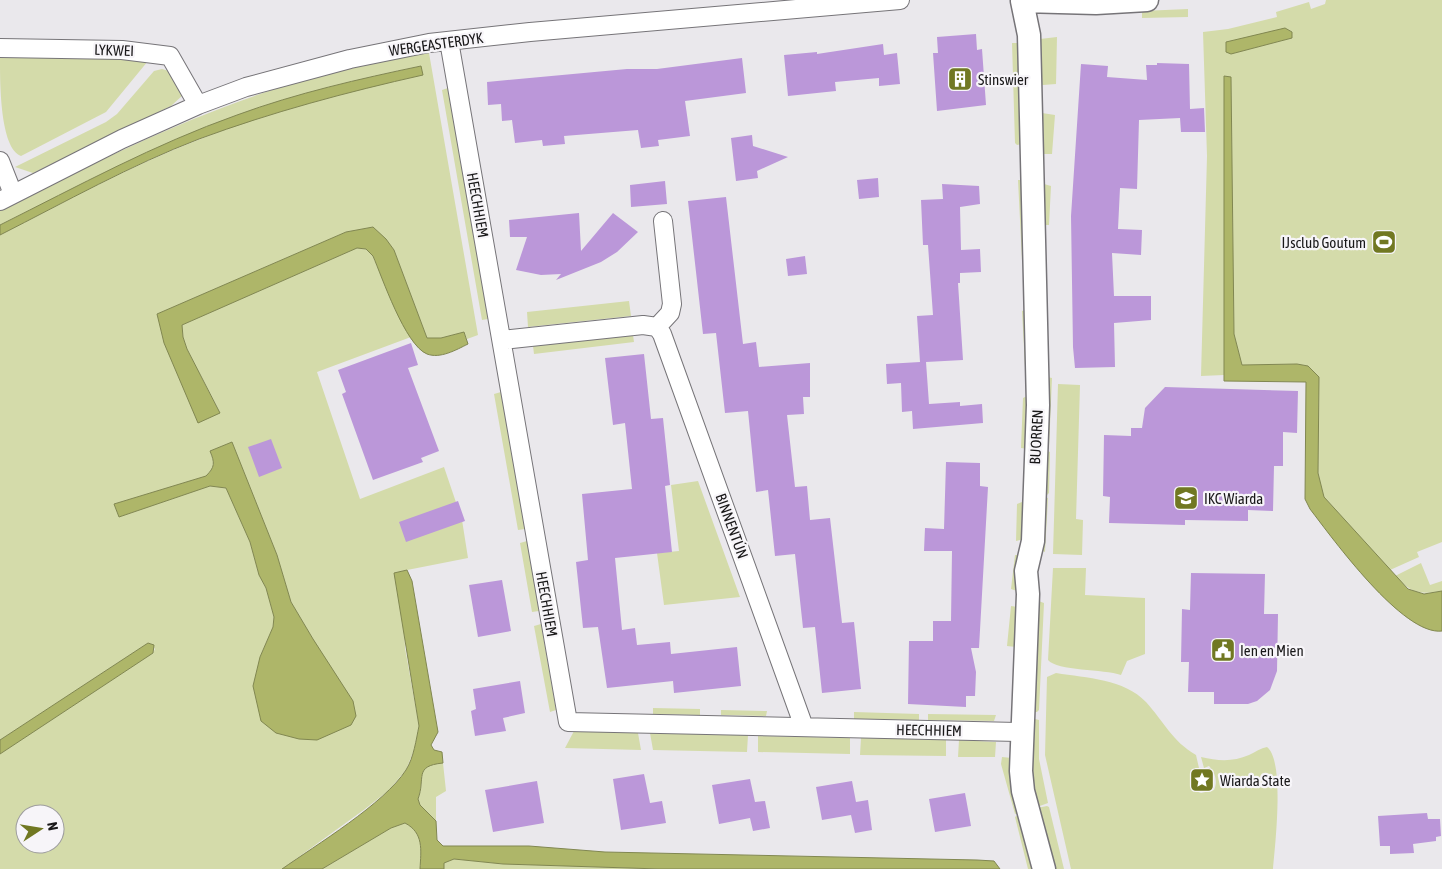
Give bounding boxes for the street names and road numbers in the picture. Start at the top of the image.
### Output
street label: WERGEASTERDYK [388,29,485,59]
street label: LYKWEI [94,41,134,59]
street label: HEECHHIEM [464,171,492,239]
street label: BUORREN [1026,409,1046,465]
street label: BINNENTÚN [712,491,752,561]
street label: HEECHHIEM [533,570,561,638]
street label: HEECHHIEM [896,721,962,739]

